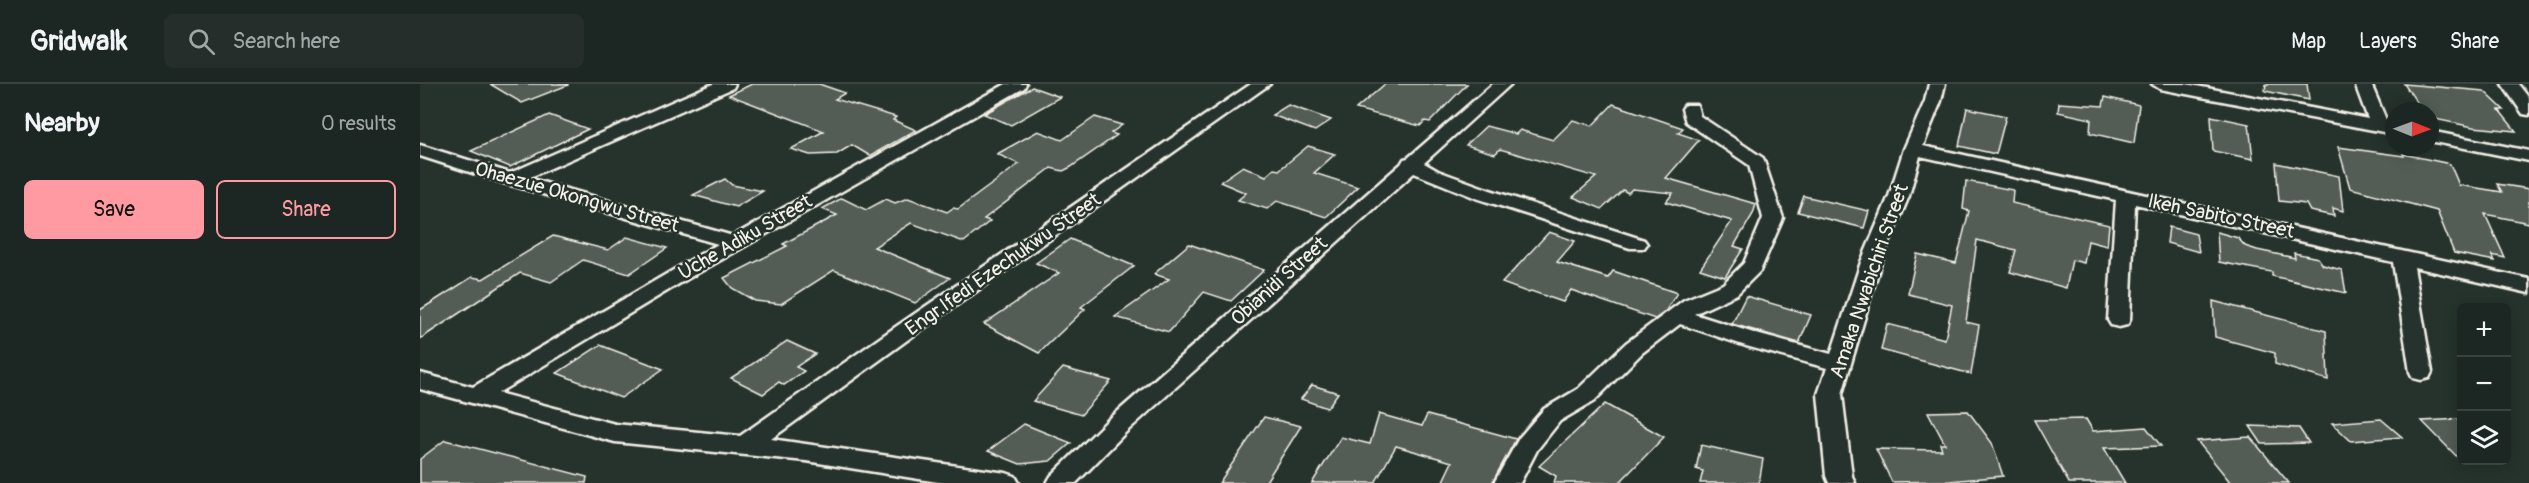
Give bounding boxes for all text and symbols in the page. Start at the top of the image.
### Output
search box [164,14,584,68]
text: Gridwalk [30,24,128,59]
icon: search [185,25,218,58]
text: Search here [233,27,340,55]
text: Map [2291,28,2326,55]
text: Layers [2359,28,2417,55]
text: Share [2450,28,2499,55]
north arrow [2385,102,2439,156]
text: Nearby [24,107,100,139]
text: 0 results [321,111,396,136]
street label: Ohaezue Okongwu Street [472,156,683,238]
button: Save [24,180,204,239]
button: Share [216,180,396,239]
street label: Amaka Nwabichiri Street [1824,180,1914,381]
street label: Engr.Ifedi Ezechukwu Street [900,186,1106,341]
street label: Uche Adiku Street [674,188,817,285]
street label: Ikeh Sabito Street [2145,188,2298,244]
street label: Obianidi Street [1225,230,1333,331]
map controls [2457,303,2511,465]
button: + [2457,303,2511,357]
button: − [2457,357,2511,411]
button: layers [2457,411,2511,465]

